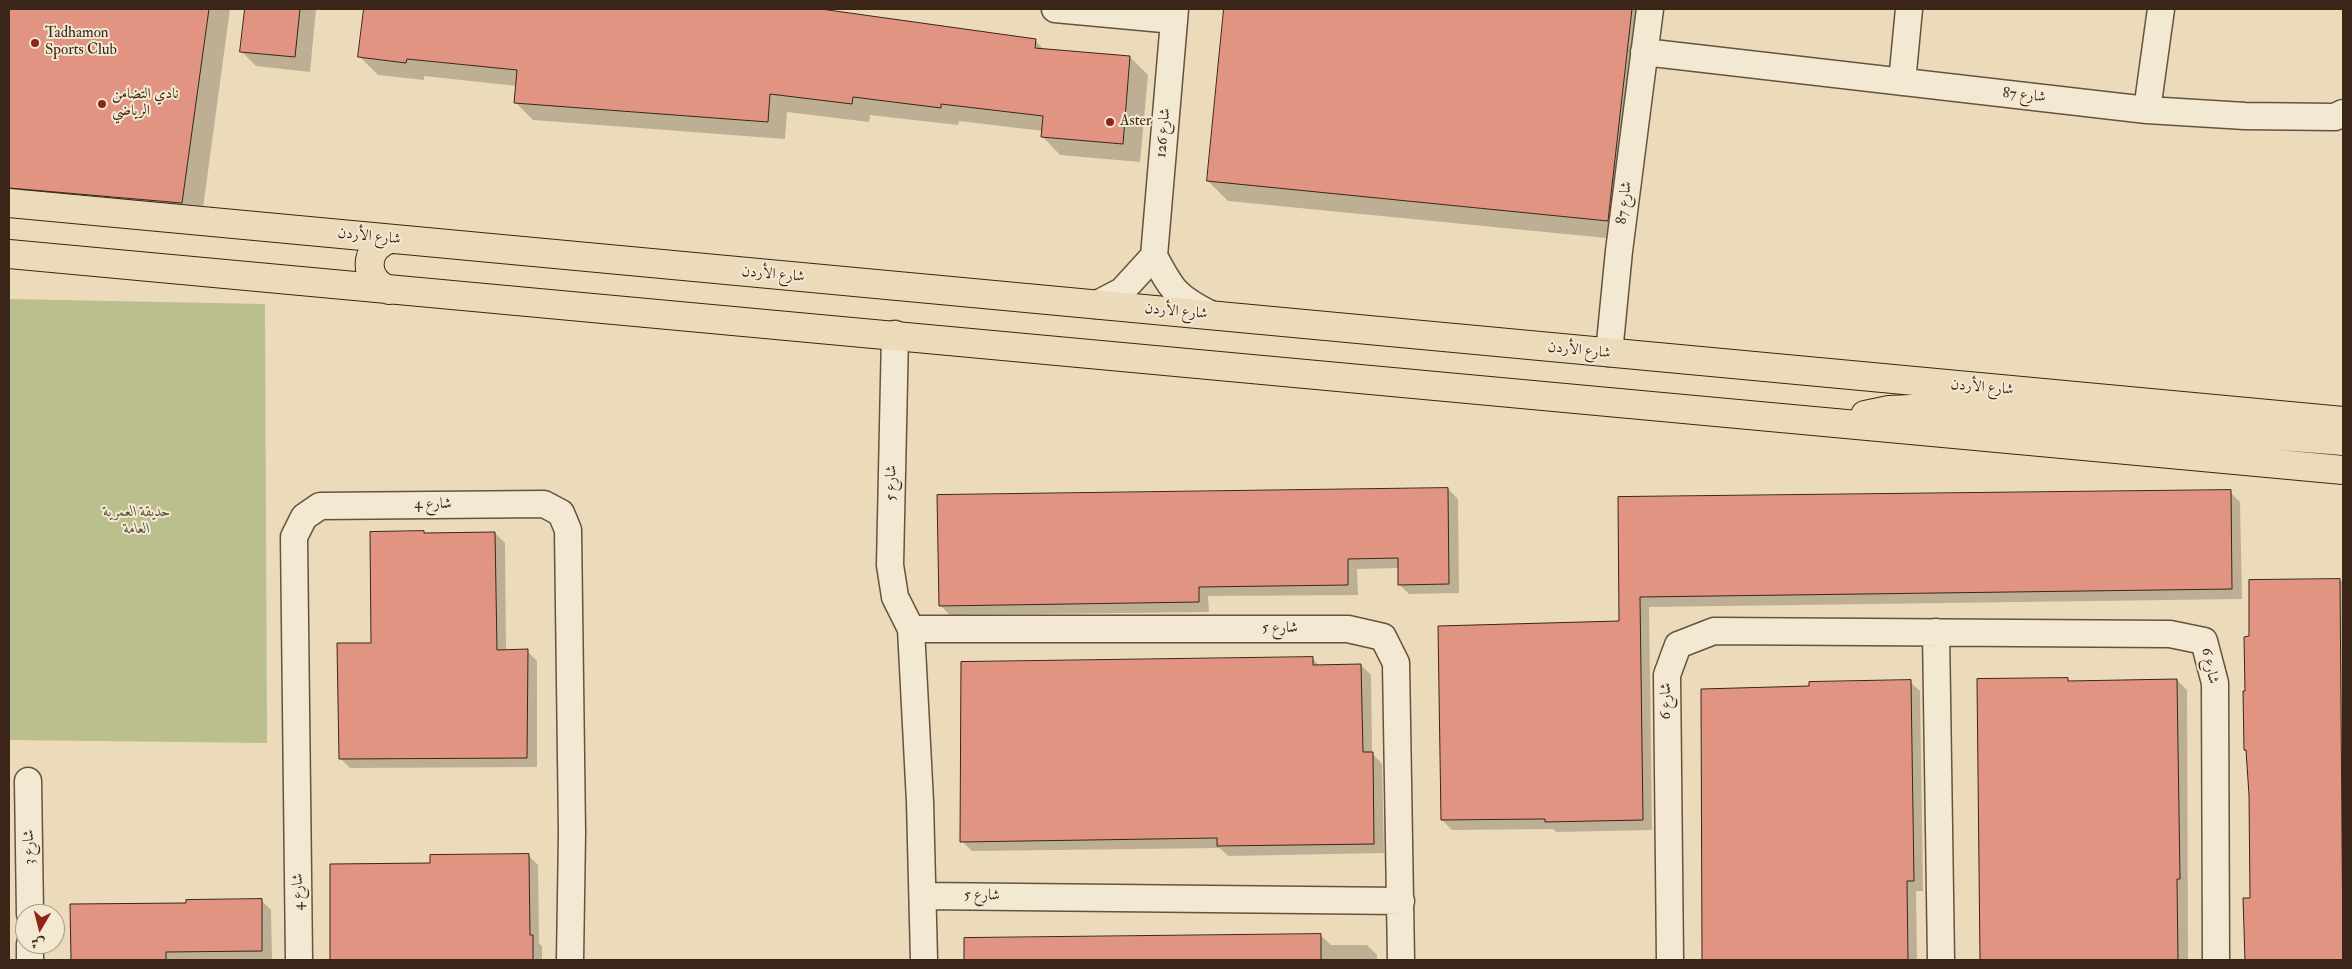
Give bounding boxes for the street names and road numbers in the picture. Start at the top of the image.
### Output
street label: شارع 87 [2002,85,2046,107]
street label: شارع 126 [1153,107,1175,159]
street label: شارع 87 [1613,181,1637,225]
street label: شارع الأردن [337,225,401,249]
street label: شارع الأردن [741,263,805,287]
street label: شارع الأردن [1144,300,1208,324]
street label: شارع الأردن [1547,339,1611,363]
street label: شارع الأردن [1950,376,2014,400]
street label: شارع 5 [883,465,901,501]
street label: شارع 4 [414,496,452,514]
street label: شارع 5 [1262,620,1298,638]
street label: شارع 6 [2196,646,2222,686]
street label: شارع 6 [1658,683,1676,719]
street label: شارع 3 [21,829,39,865]
street label: شارع 4 [290,873,308,911]
street label: شارع 5 [964,887,1000,905]

